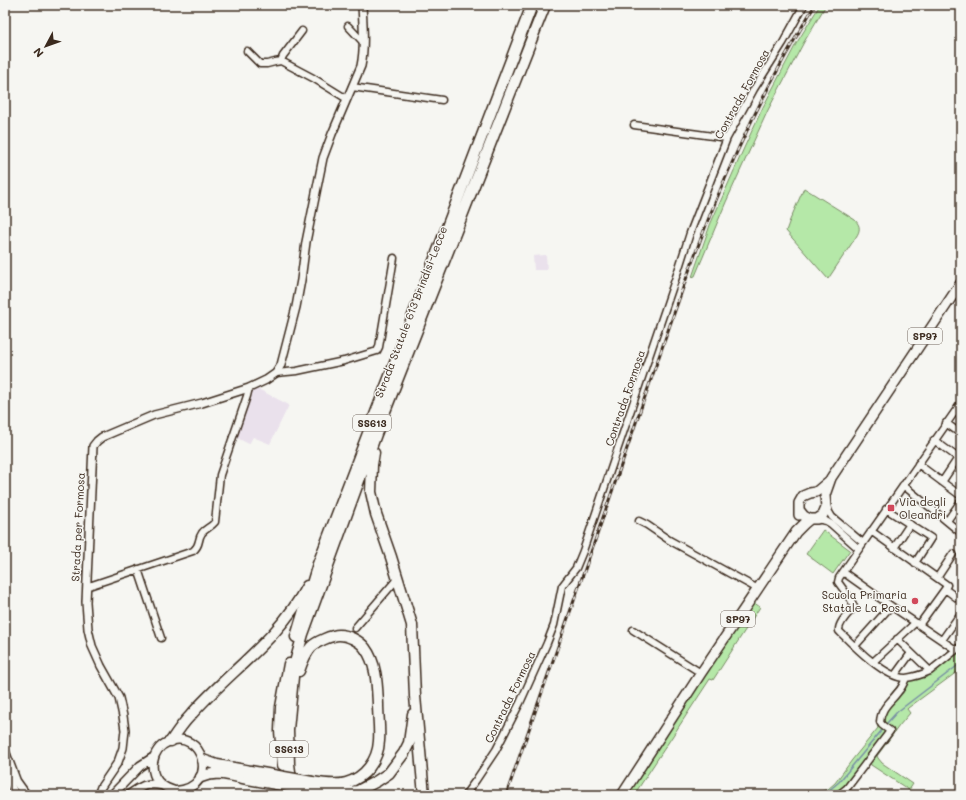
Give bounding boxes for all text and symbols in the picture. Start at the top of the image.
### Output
north arrow [26,26,66,66]
text: N [30,45,46,61]
street label: Contrada Formosa [711,46,773,141]
street label: Strada Statale 613 Brindisi-Lecce [371,224,450,400]
road number: SP97 [908,328,942,344]
street label: Contrada Formosa [601,348,648,448]
road number: SS613 [353,415,391,431]
street label: Strada per Formosa [67,472,88,582]
place label: Via degli Oleandri [899,494,946,522]
marker: Via degli Oleandri [886,503,896,513]
place label: Scuola Primaria Statale La Rosa [822,587,907,615]
marker: Scuola Primaria Statale La Rosa [910,596,920,606]
road number: SP97 [721,611,755,627]
street label: Contrada Formosa [481,648,538,745]
road number: SS613 [270,741,308,757]

